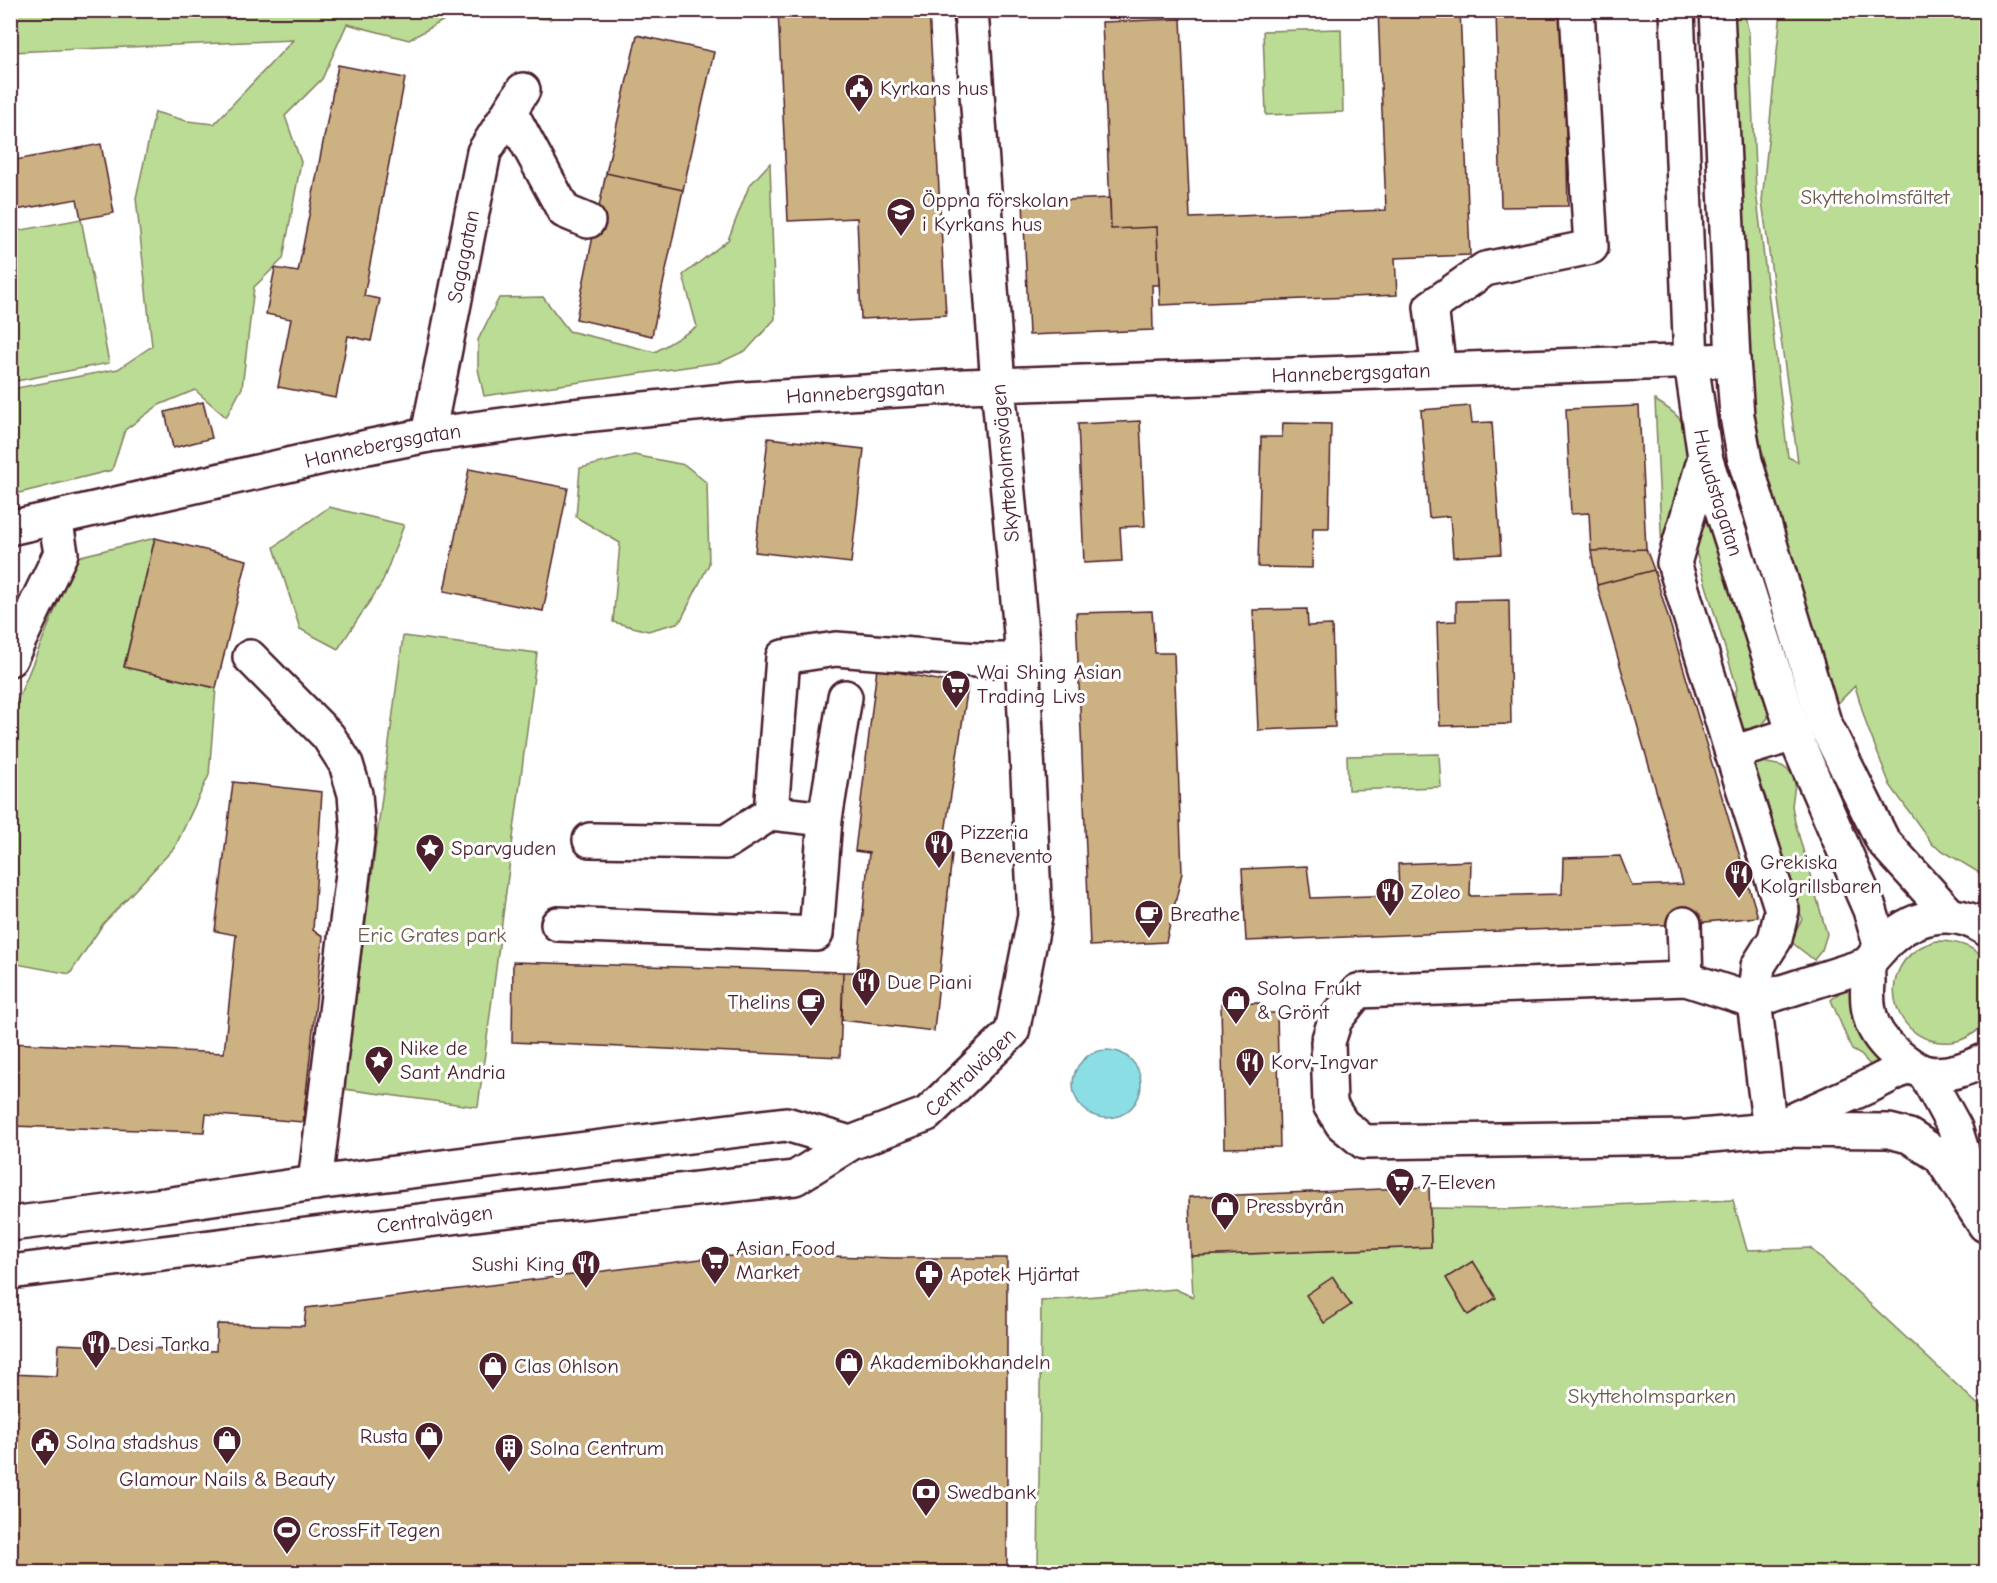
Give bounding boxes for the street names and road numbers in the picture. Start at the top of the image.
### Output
street label: Sagagatan [442,208,484,305]
street label: Hannebergsgatan [1271,358,1431,388]
street label: Hannebergsgatan [785,375,946,409]
street label: Skytteholmsvägen [986,383,1024,543]
street label: Hannebergsgatan [302,419,463,473]
street label: Huvudstagatan [1689,428,1748,559]
street label: Centralvägen [920,1023,1021,1122]
street label: Centralvägen [375,1200,494,1238]

